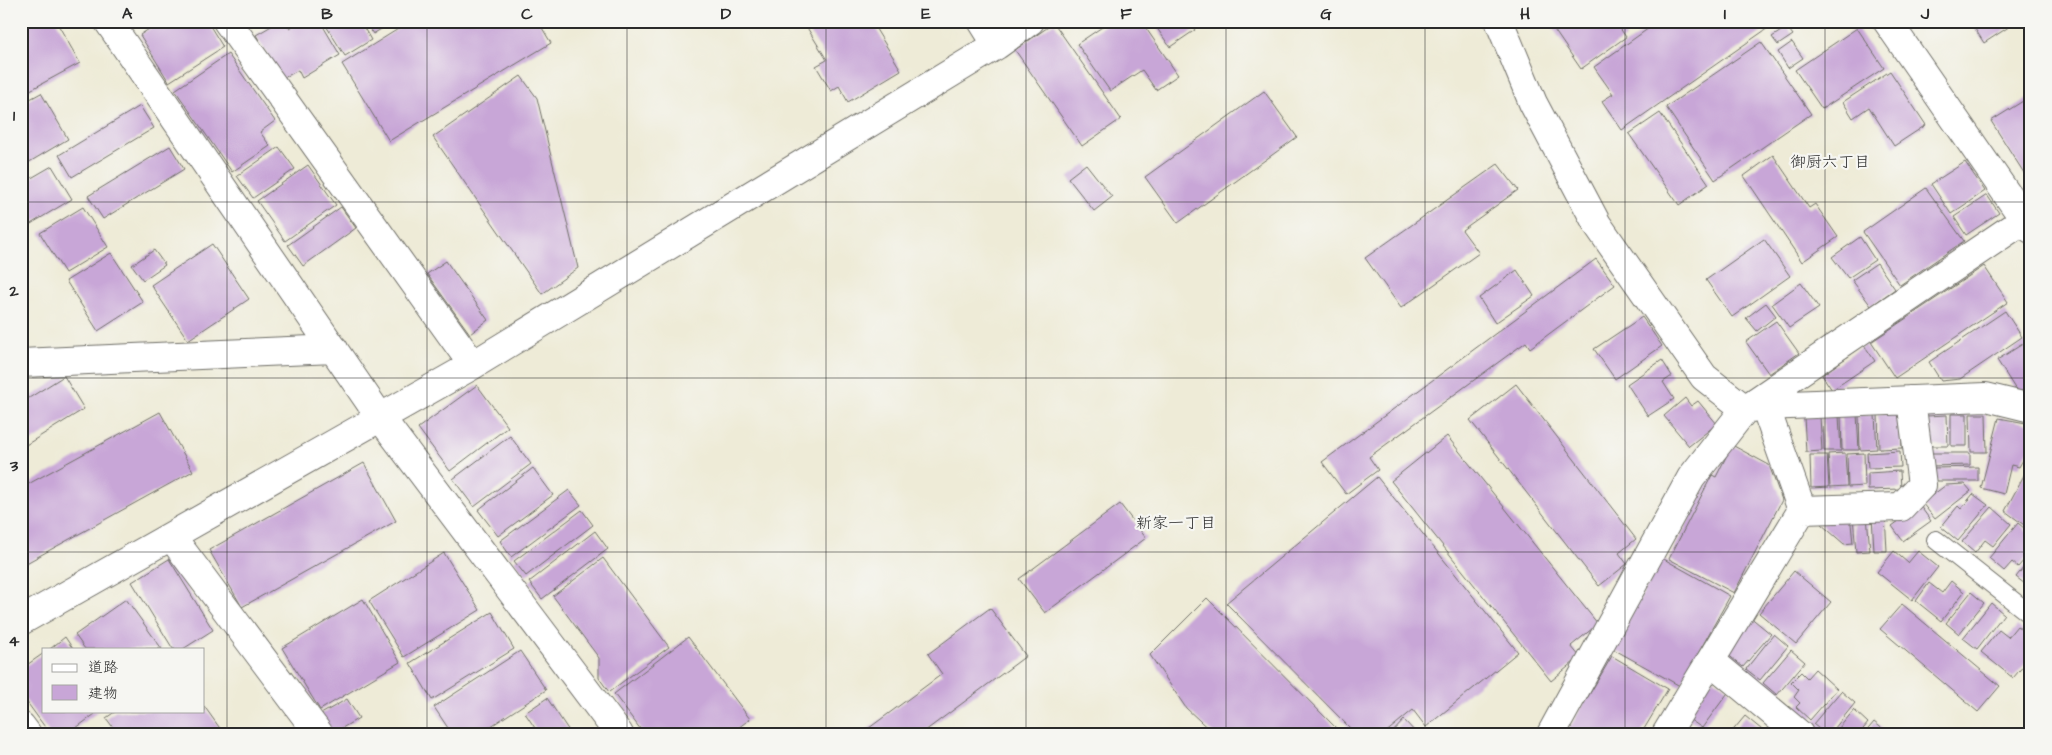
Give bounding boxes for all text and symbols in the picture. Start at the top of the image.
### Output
text: A [122,3,133,25]
text: B [321,3,333,25]
text: C [521,3,533,25]
text: D [721,3,732,25]
text: E [921,3,931,25]
text: F [1120,3,1132,25]
text: G [1320,3,1332,25]
text: H [1520,3,1530,25]
text: I [1724,3,1726,25]
text: J [1920,3,1930,25]
text: 1 [13,105,16,127]
district label: 御厨六丁目 [1790,151,1870,173]
text: 2 [8,280,19,302]
text: 3 [9,455,19,477]
district label: 新家一丁目 [1136,512,1216,534]
text: 4 [9,630,20,652]
legend [42,648,205,712]
text: 道路 [88,657,118,678]
text: 建物 [88,683,118,704]

